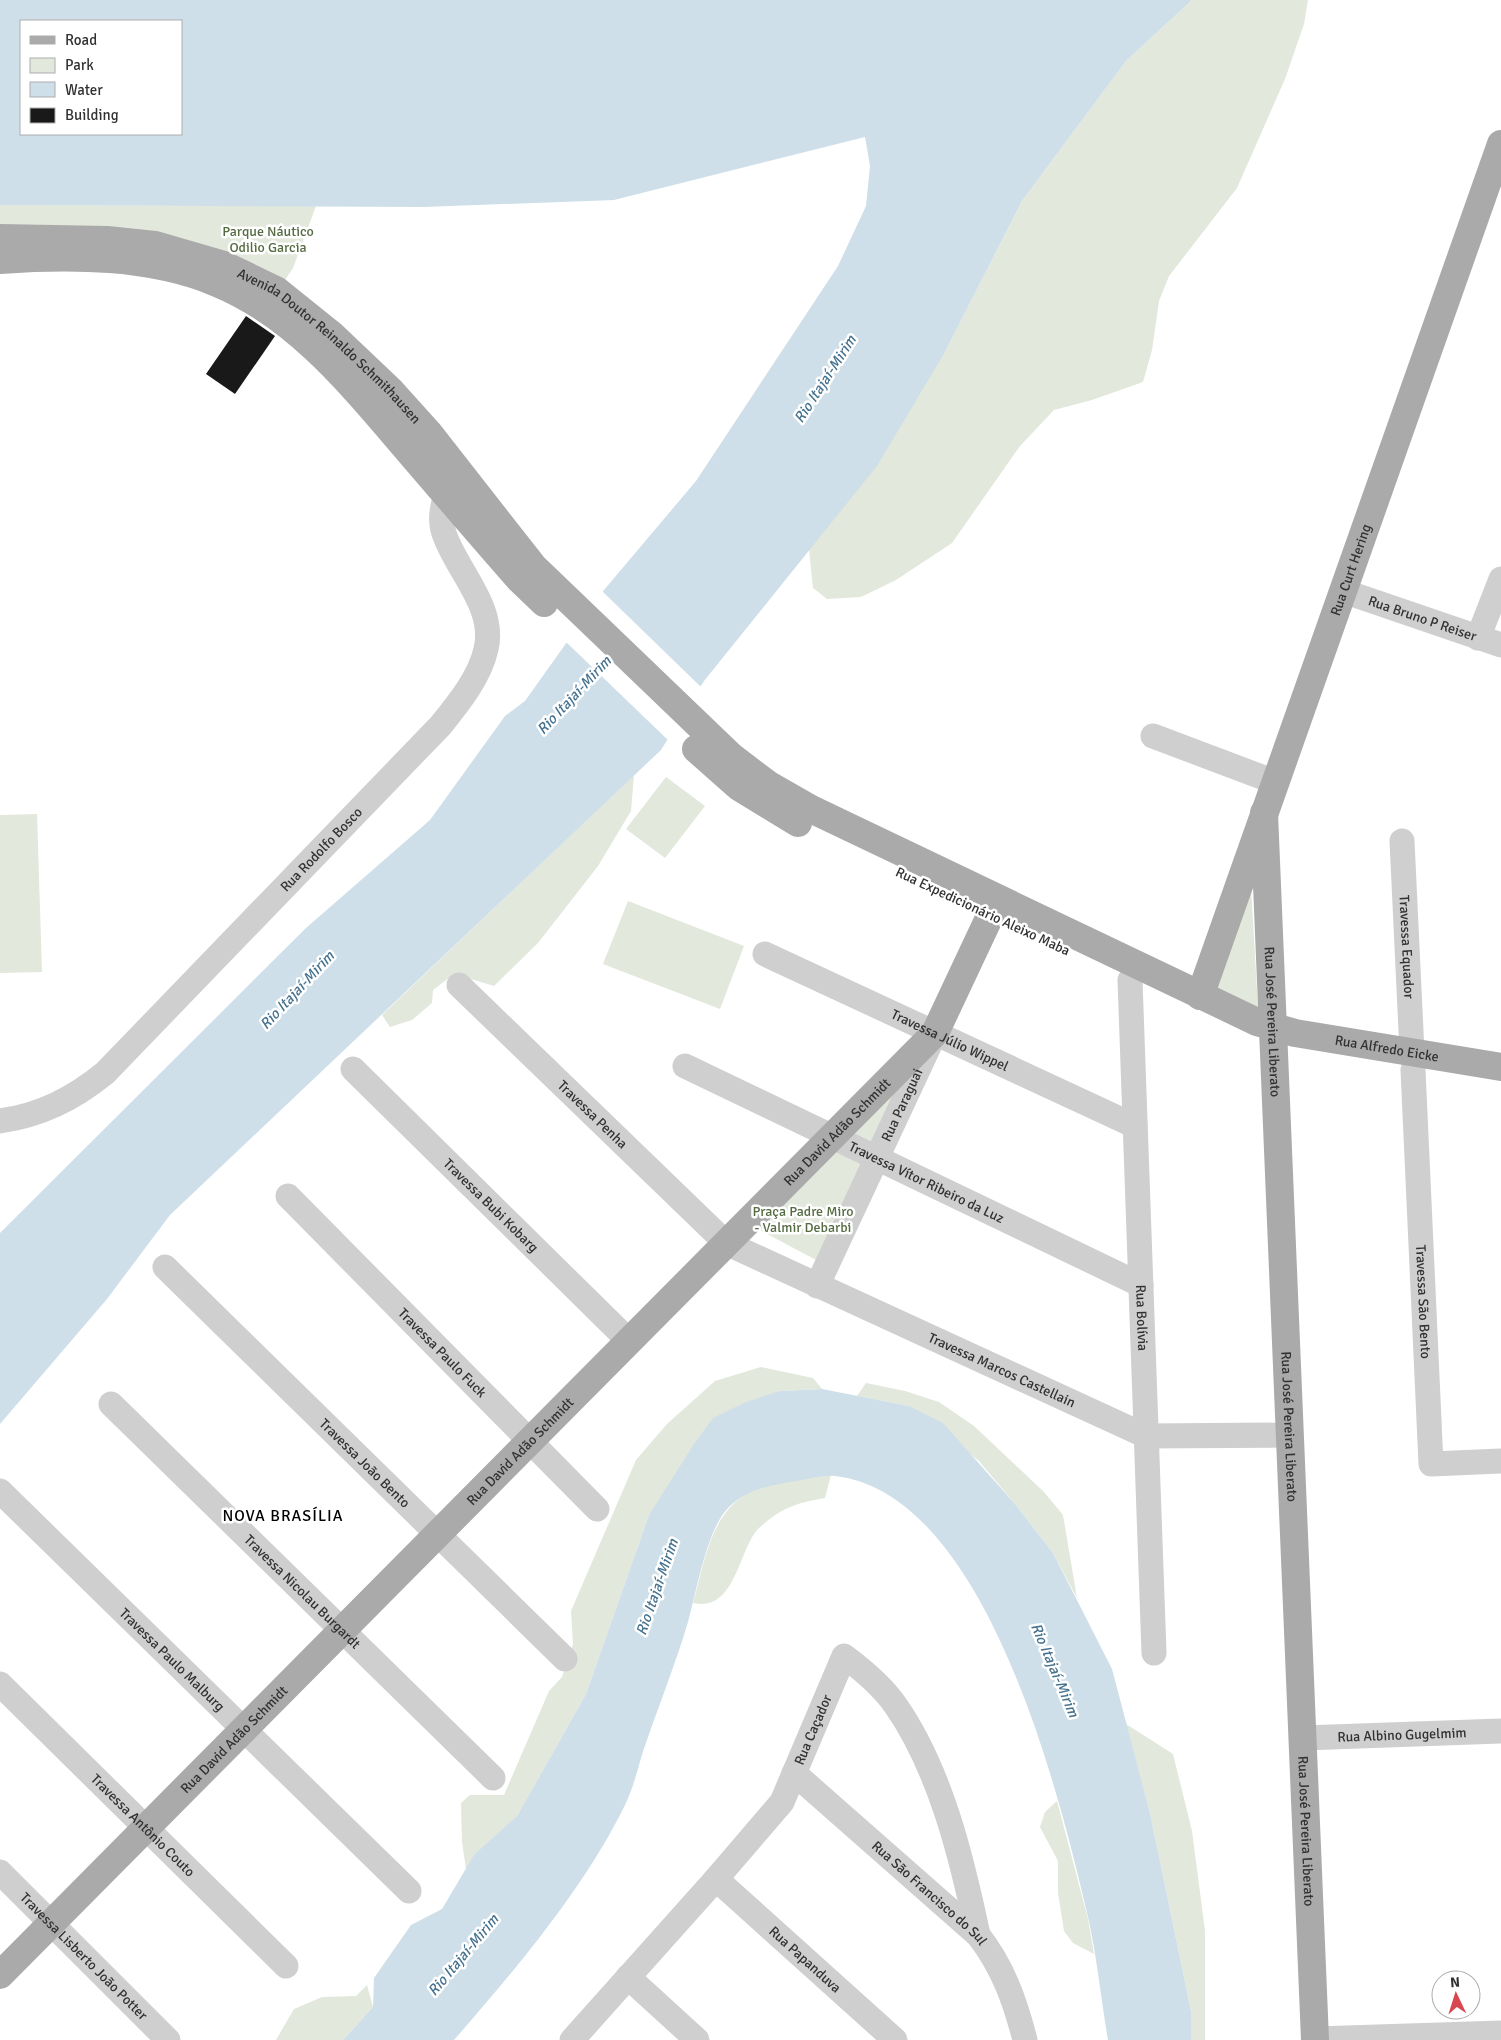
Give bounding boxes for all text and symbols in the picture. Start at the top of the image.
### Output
legend [20,20,182,135]
text: Road [65,31,97,49]
text: Park [65,56,94,74]
text: Water [65,81,103,99]
text: Building [65,106,119,124]
park label: Parque Náutico Odilio Garcia [222,223,314,256]
street label: Avenida Doutor Reinaldo Schmithausen [235,265,424,427]
water label: Rio Itajaí-Mirim [790,331,860,426]
street label: Rua Curt Hering [1327,522,1375,618]
street label: Rua Bruno P Reiser [1366,592,1480,645]
water label: Rio Itajaí-Mirim [533,651,616,738]
street label: Rua Rodolfo Bosco [277,804,366,895]
street label: Rua Expedicionário Aleixo Maba [893,863,1073,959]
street label: Travessa Equador [1396,895,1418,1000]
water label: Rio Itajaí-Mirim [256,946,339,1033]
street label: Rua José Pereira Liberato [1261,946,1284,1097]
street label: Travessa Júlio Wippel [888,1006,1011,1075]
street label: Rua Alfredo Eicke [1334,1032,1440,1066]
street label: Rua Paraguai [878,1066,927,1144]
street label: Rua David Adão Schmidt [780,1075,894,1190]
street label: Travessa Penha [554,1077,631,1152]
street label: Travessa Vítor Ribeiro da Luz [846,1138,1007,1227]
street label: Travessa Bubi Kobarg [440,1155,542,1256]
park label: Praça Padre Miro - Valmir Debarbi [753,1203,853,1236]
street label: Travessa São Bento [1412,1244,1434,1359]
street label: Rua Bolívia [1132,1284,1151,1351]
street label: Travessa Paulo Fuck [394,1305,490,1401]
street label: Travessa Marcos Castellain [925,1329,1078,1411]
street label: Rua José Pereira Liberato [1277,1351,1301,1502]
street label: Rua David Adão Schmidt [463,1394,577,1509]
street label: Travessa João Bento [316,1415,413,1511]
district label: NOVA BRASÍLIA [222,1506,344,1526]
street label: Travessa Nicolau Burgardt [240,1531,364,1653]
water label: Rio Itajaí-Mirim [632,1536,682,1637]
street label: Travessa Paulo Malburg [116,1605,228,1715]
water label: Rio Itajaí-Mirim [1027,1620,1083,1721]
street label: Rua David Adão Schmidt [177,1682,291,1797]
street label: Rua Caçador [791,1691,836,1768]
street label: Rua Albino Gugelmim [1337,1724,1467,1746]
street label: Rua José Pereira Liberato [1294,1756,1317,1907]
street label: Travessa Antônio Couto [87,1771,198,1880]
street label: Rua São Francisco do Sul [868,1837,991,1949]
street label: Travessa Lisberto João Potter [16,1889,152,2024]
water label: Rio Itajaí-Mirim [424,1910,503,1999]
street label: Rua Papanduva [765,1923,845,1997]
north arrow [1431,1970,1481,2020]
text: N [1450,1974,1461,1991]

